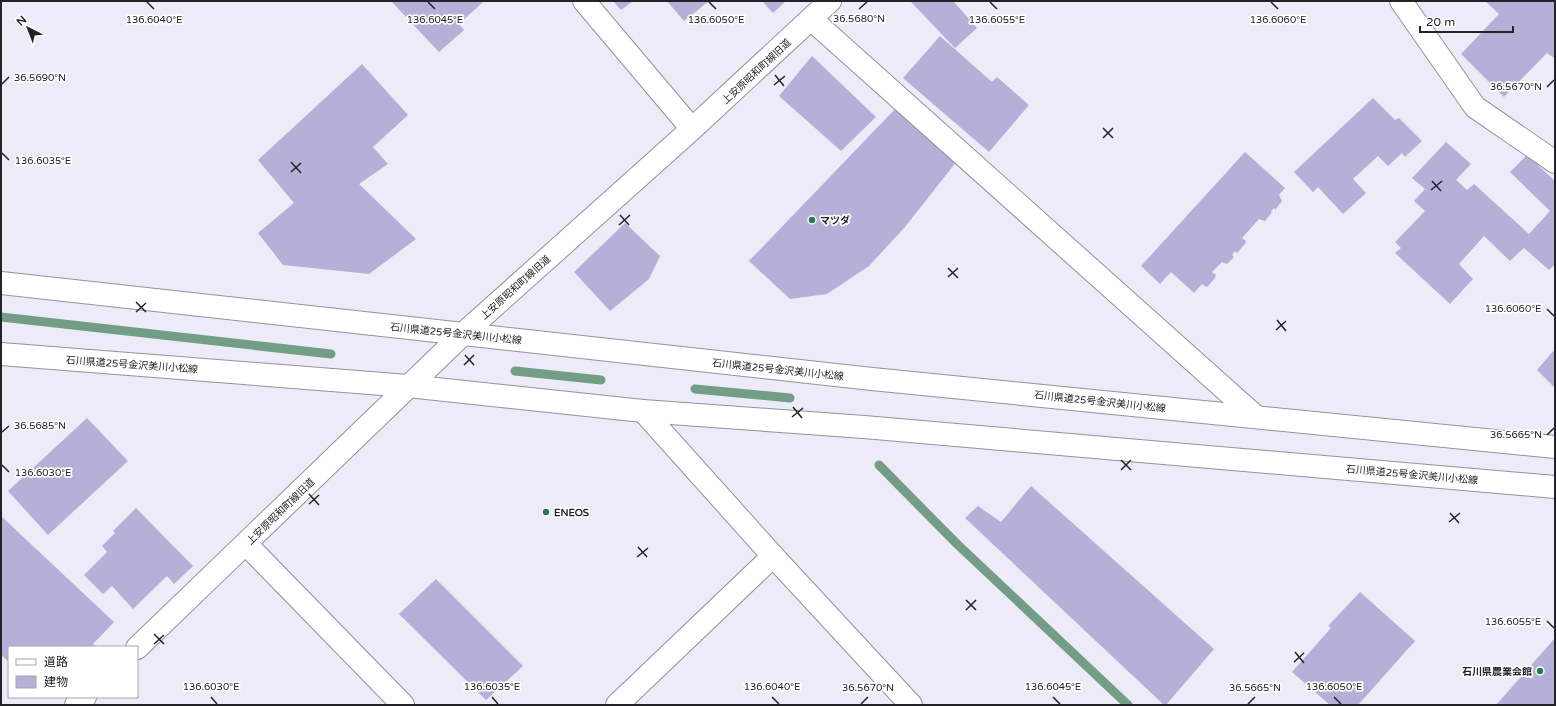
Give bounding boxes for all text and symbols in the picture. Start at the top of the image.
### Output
north arrow [8,8,48,48]
scale bar [1420,8,1513,34]
text: N [14,13,29,29]
text: 36.5680°N [833,13,885,25]
text: 136.6040°E [126,14,182,26]
text: 136.6045°E [407,14,463,26]
text: 136.6050°E [688,14,744,26]
text: 136.6055°E [969,14,1025,26]
text: 136.6060°E [1250,14,1306,26]
text: 20 m [1426,15,1455,29]
street label: 上安原昭和町線旧道 [720,37,794,107]
text: 36.5690°N [14,72,66,84]
text: 36.5670°N [1490,81,1542,93]
text: 136.6035°E [15,155,71,167]
marker: マツダ [807,215,817,225]
place label: マツダ [820,215,850,227]
street label: 上安原昭和町線旧道 [478,253,553,322]
text: 136.6060°E [1485,303,1541,315]
street label: 石川県道25号金沢美川小松線 [389,321,522,347]
street label: 石川県道25号金沢美川小松線 [65,354,198,376]
street label: 石川県道25号金沢美川小松線 [711,357,844,383]
street label: 石川県道25号金沢美川小松線 [1033,389,1166,415]
text: 36.5685°N [14,420,66,432]
text: 36.5665°N [1490,429,1542,441]
street label: 石川県道25号金沢美川小松線 [1345,463,1478,487]
text: 136.6030°E [15,467,71,479]
street label: 上安原昭和町線旧道 [244,476,317,547]
marker: ENEOS [541,507,551,517]
place label: ENEOS [554,507,589,519]
text: 136.6055°E [1485,616,1541,628]
legend [8,646,138,698]
text: 道路 [44,655,68,669]
place label: 石川県農業会館 [1462,666,1532,678]
marker: 石川県農業会館 [1535,666,1545,676]
text: 建物 [44,675,68,689]
text: 136.6030°E [183,681,239,693]
text: 136.6035°E [464,681,520,693]
text: 136.6040°E [744,681,800,693]
text: 136.6045°E [1025,681,1081,693]
text: 136.6050°E [1306,681,1362,693]
text: 36.5670°N [842,682,894,694]
text: 36.5665°N [1229,682,1281,694]

